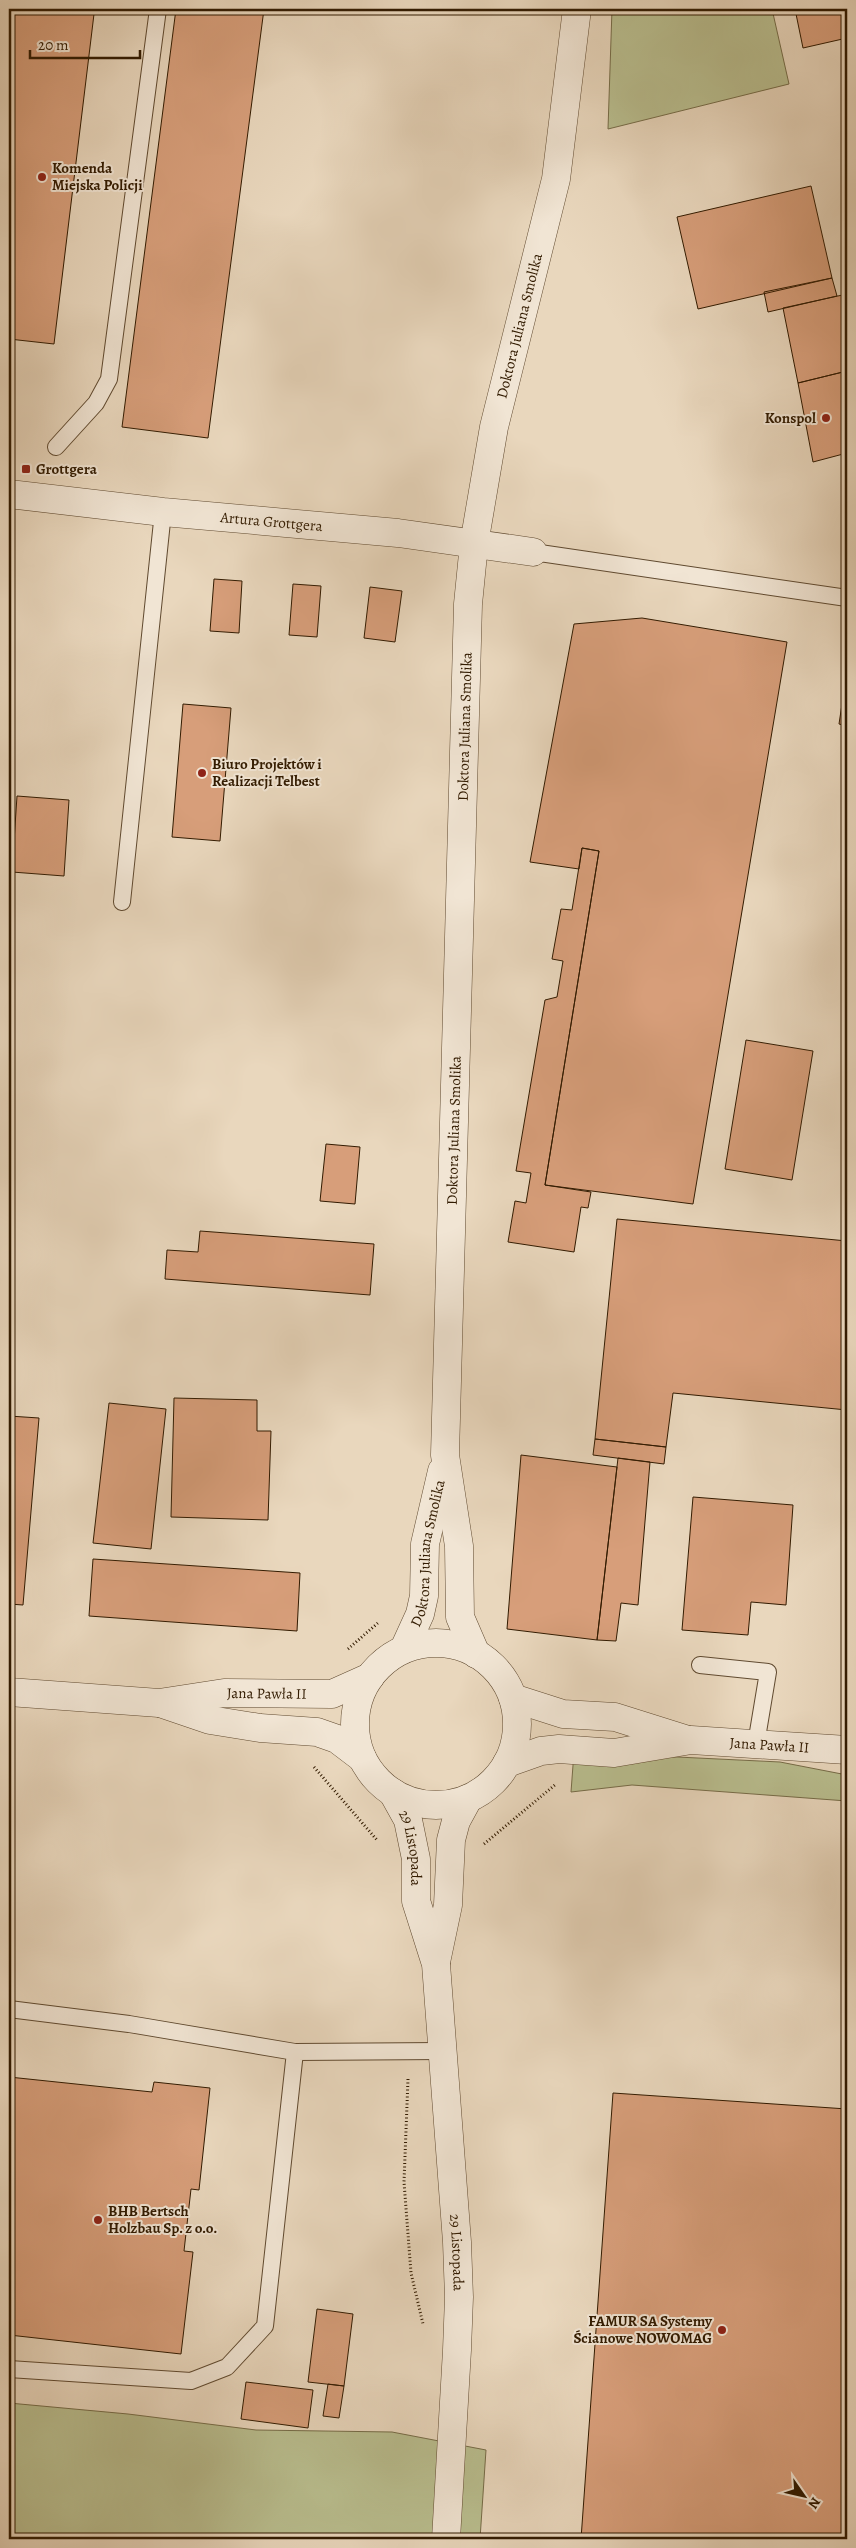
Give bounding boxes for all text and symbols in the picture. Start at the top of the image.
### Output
scale bar [30,28,140,60]
text: 20 m [38,35,69,55]
place label: Komenda Miejska Policji [52,158,143,195]
marker: Komenda Miejska Policji [36,171,48,183]
street label: Doktora Juliana Smolika [492,251,547,401]
place label: Konspol [765,408,816,428]
marker: Konspol [820,412,832,424]
place label: Grottgera [36,459,98,479]
marker: Grottgera [20,463,32,475]
street label: Artura Grottgera [219,507,323,536]
street label: Doktora Juliana Smolika [453,652,477,801]
place label: Biuro Projektów i Realizacji Telbest [212,754,322,791]
marker: Biuro Projektów i Realizacji Telbest [196,767,208,779]
street label: Doktora Juliana Smolika [442,1056,466,1205]
street label: Doktora Juliana Smolika [405,1478,450,1630]
street label: Jana Pawła II [227,1683,307,1704]
street label: Jana Pawła II [729,1732,810,1758]
street label: 29 Listopada [394,1806,426,1886]
place label: BHB Bertsch Holzbau Sp. z o.o. [108,2201,217,2238]
street label: 29 Listopada [445,2213,469,2291]
marker: BHB Bertsch Holzbau Sp. z o.o. [92,2214,104,2226]
place label: FAMUR SA Systemy Ścianowe NOWOMAG [573,2311,713,2348]
marker: FAMUR SA Systemy Ścianowe NOWOMAG [716,2324,728,2336]
north arrow [778,2470,828,2520]
text: N [804,2493,825,2513]

